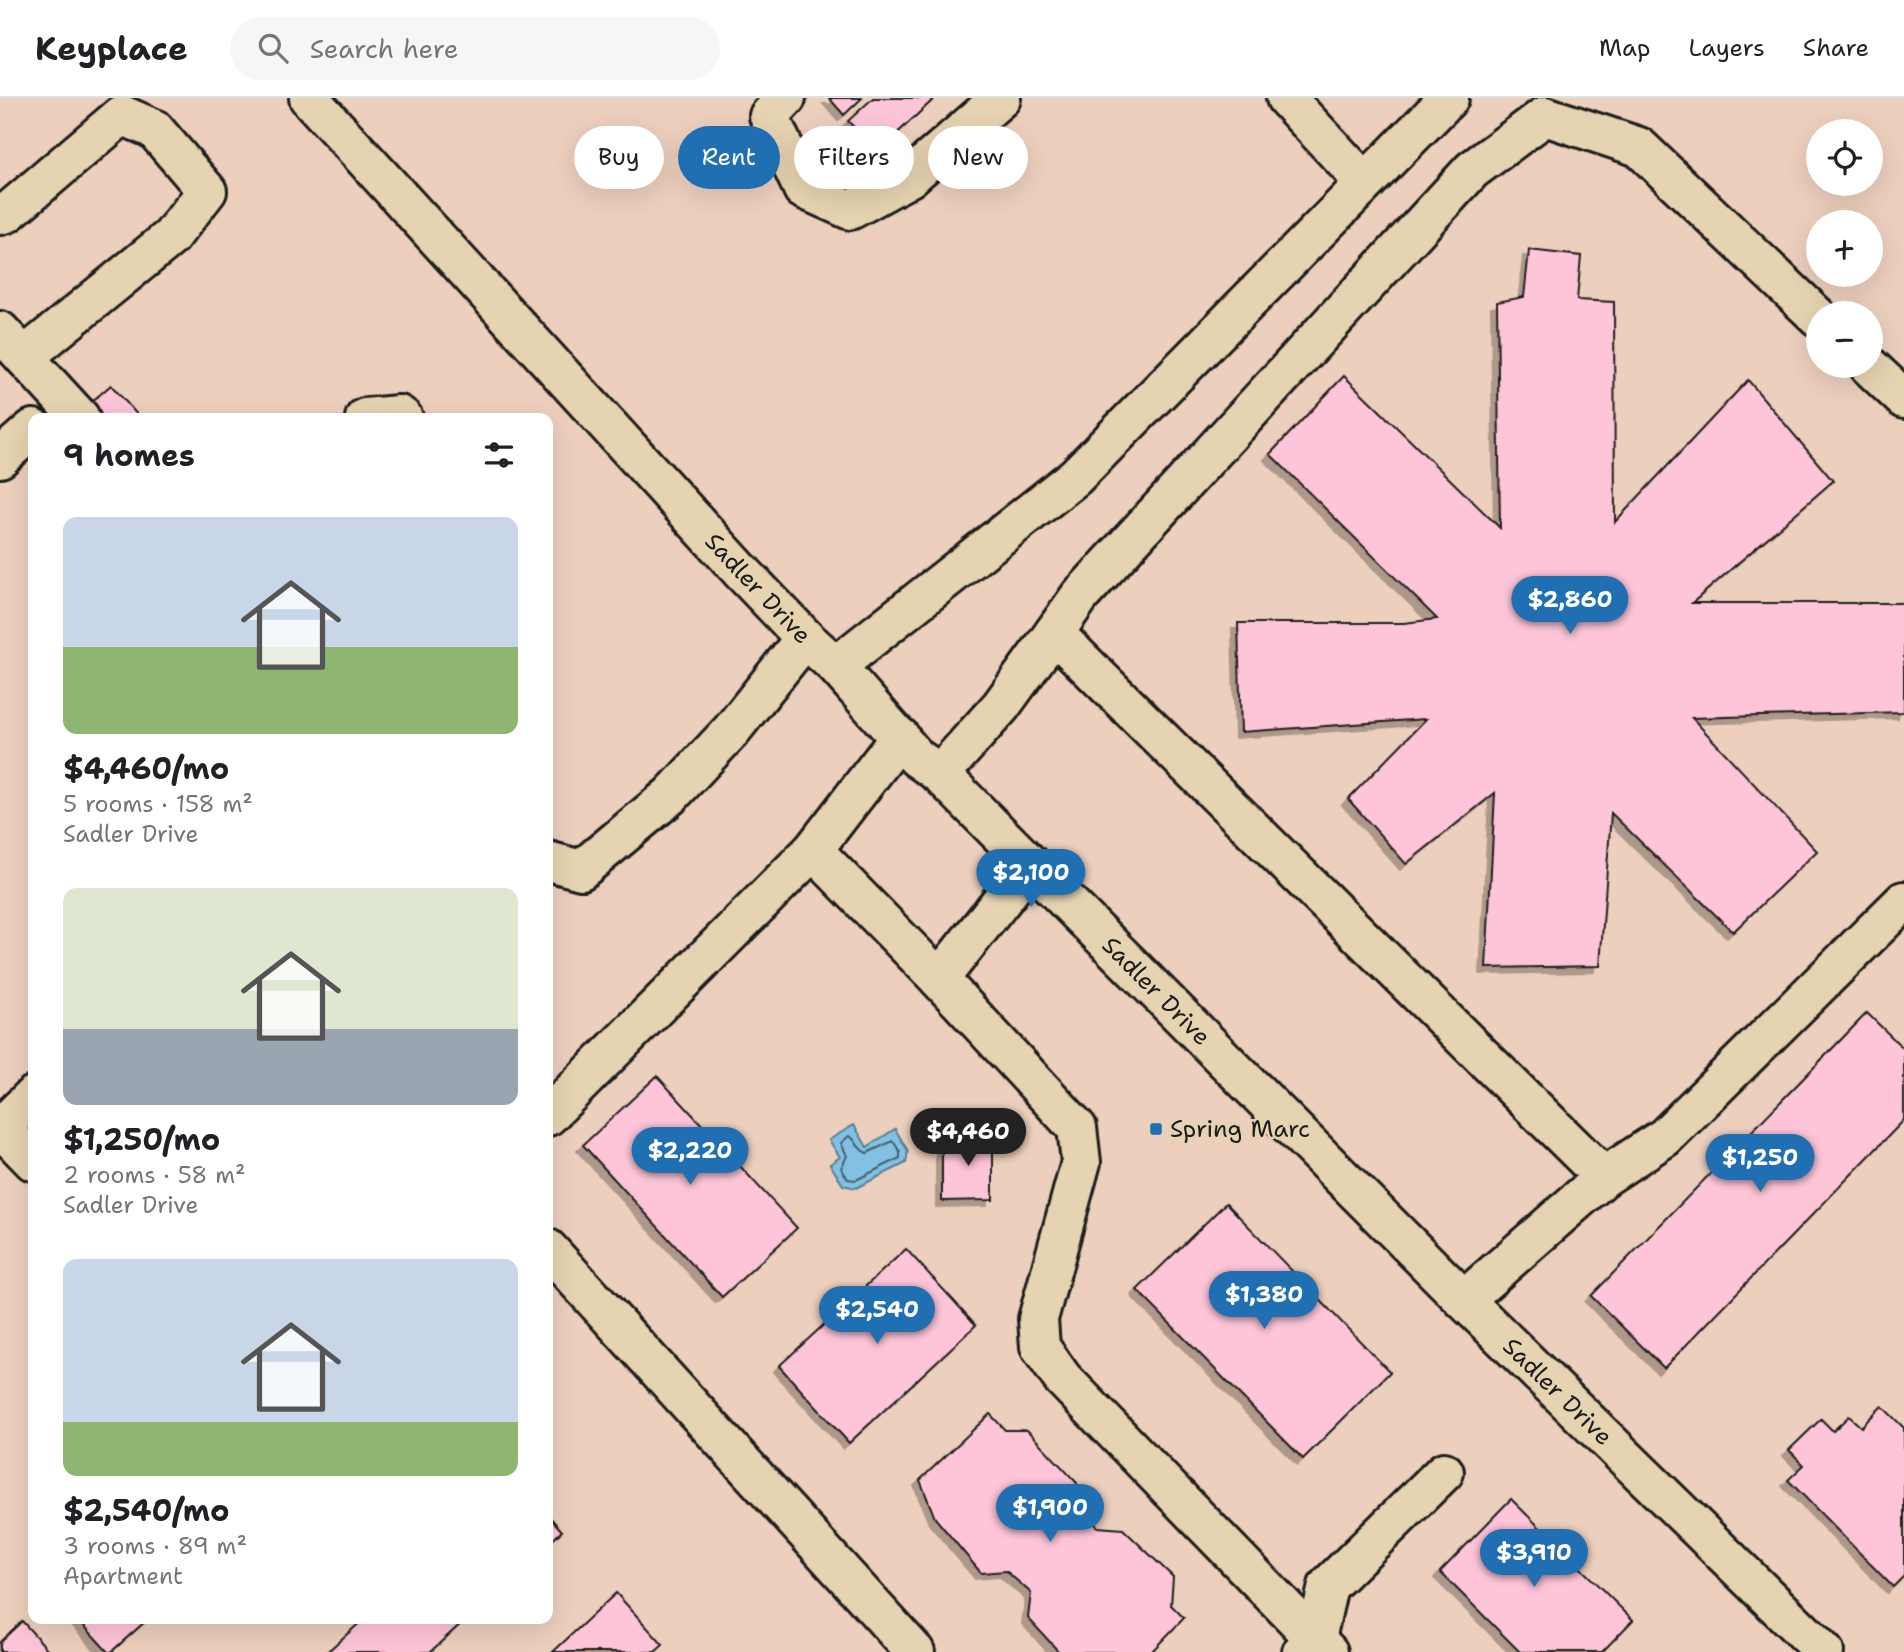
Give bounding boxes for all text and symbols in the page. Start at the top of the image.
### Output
search box [230,17,720,80]
text: Keyplace [35,26,188,71]
icon: search [254,29,292,67]
text: Search here [310,31,458,66]
text: Map [1599,32,1650,64]
text: Layers [1688,32,1765,64]
text: Share [1803,32,1869,64]
map controls [1806,119,1883,378]
button: locate [1806,119,1883,196]
chip: Buy [574,126,664,189]
chip: Rent [678,126,780,189]
chip: Filters [794,126,914,189]
chip: New [928,126,1028,189]
button: + [1806,210,1883,287]
button: − [1806,301,1883,378]
text: 9 homes [63,435,195,476]
icon: filters [480,436,518,474]
street label: Sadler Drive [698,526,818,651]
icon: home [228,562,354,688]
pin: $2,860 [1513,576,1627,636]
text: $2,860 [1527,584,1613,614]
text: $4,460/mo [63,748,229,789]
text: 5 rooms · 158 m² [63,789,253,819]
text: Sadler Drive [63,819,199,849]
pin: $2,100 [974,850,1088,909]
text: $2,100 [992,857,1070,887]
street label: Sadler Drive [1095,930,1218,1052]
icon: home [228,933,354,1059]
pin: $4,460 [911,1108,1025,1168]
place label: Spring Marc [1170,1113,1310,1145]
text: $4,460 [926,1116,1010,1146]
text: $1,250/mo [63,1119,220,1160]
marker: Spring Marc [1148,1121,1164,1137]
pin: $2,220 [633,1128,747,1187]
pin: $1,250 [1703,1134,1817,1194]
text: $2,220 [648,1135,732,1165]
text: $1,250 [1722,1142,1798,1172]
text: 2 rooms · 58 m² [63,1160,246,1190]
text: Sadler Drive [63,1190,199,1220]
pin: $1,380 [1207,1272,1321,1331]
text: $1,380 [1225,1279,1303,1309]
pin: $2,540 [820,1286,934,1346]
text: $2,540 [835,1294,919,1324]
icon: home [228,1304,354,1430]
street label: Sadler Drive [1496,1331,1619,1452]
pin: $1,900 [993,1484,1107,1544]
text: $2,540/mo [63,1490,230,1531]
text: $1,900 [1012,1492,1088,1522]
pin: $3,910 [1477,1530,1591,1589]
text: 3 rooms · 89 m² [63,1531,247,1561]
text: $3,910 [1496,1537,1572,1567]
text: Apartment [63,1561,183,1591]

